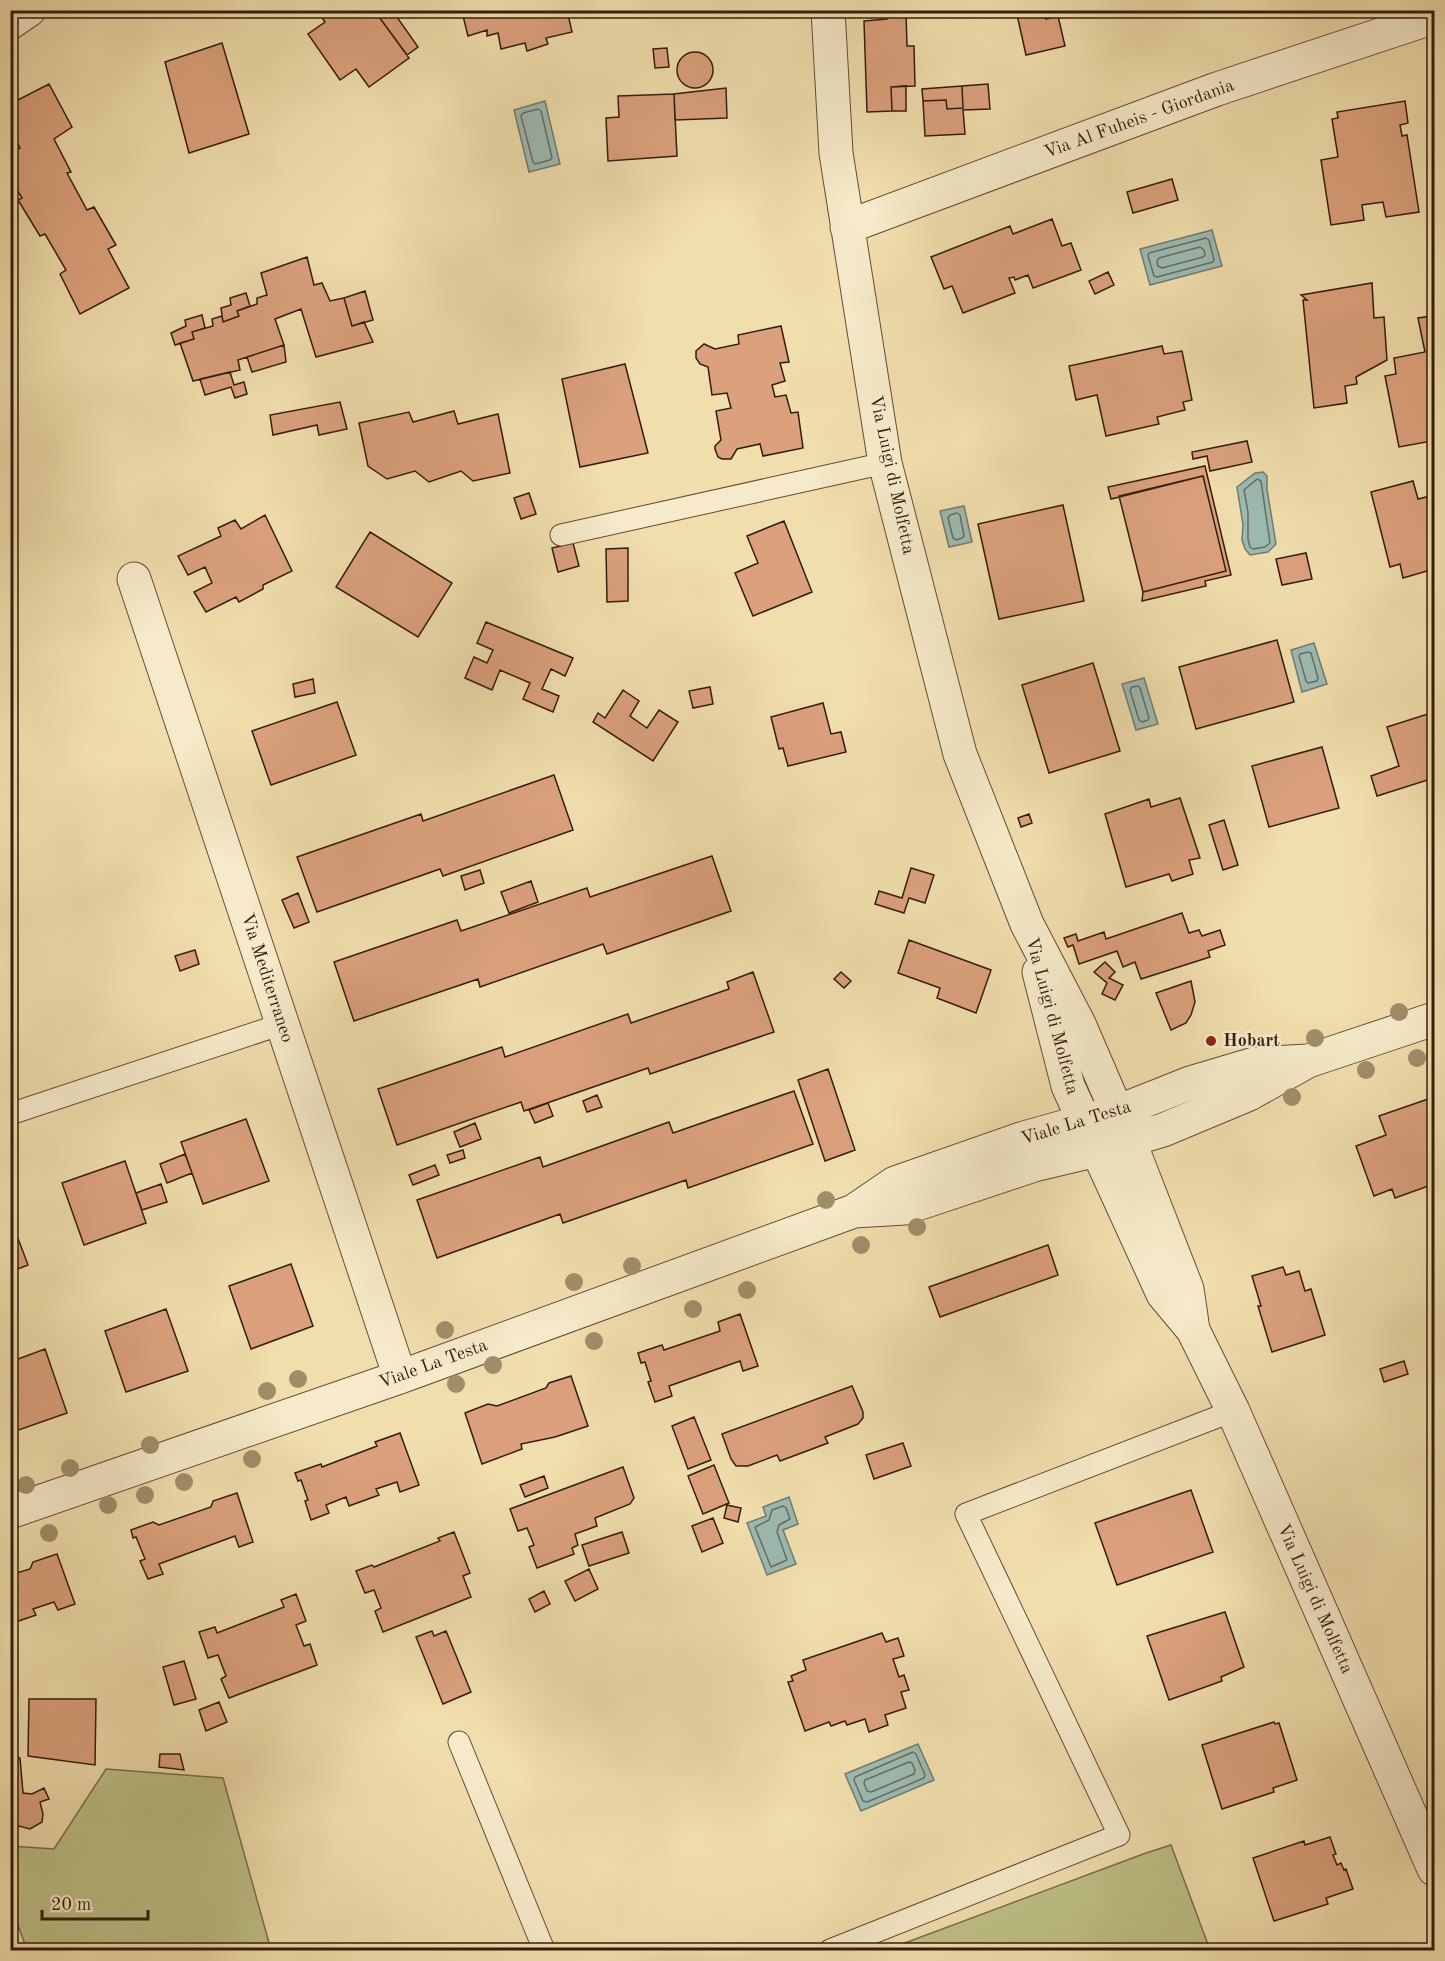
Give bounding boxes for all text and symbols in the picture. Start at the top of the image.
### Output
street label: Via Al Fuheis - Giordania [1042,76,1236,162]
street label: Via Luigi di Molfetta [866,394,918,556]
street label: Via Mediterraneo [238,911,296,1045]
street label: Via Luigi di Molfetta [1022,935,1082,1097]
place label: Hobart [1223,1032,1280,1050]
marker: Hobart [1204,1034,1218,1048]
street label: Viale La Testa [1019,1098,1133,1148]
street label: Viale La Testa [376,1336,490,1392]
street label: Via Luigi di Molfetta [1274,1521,1356,1677]
scale bar [42,1883,148,1921]
text: 20 m [51,1896,91,1914]

